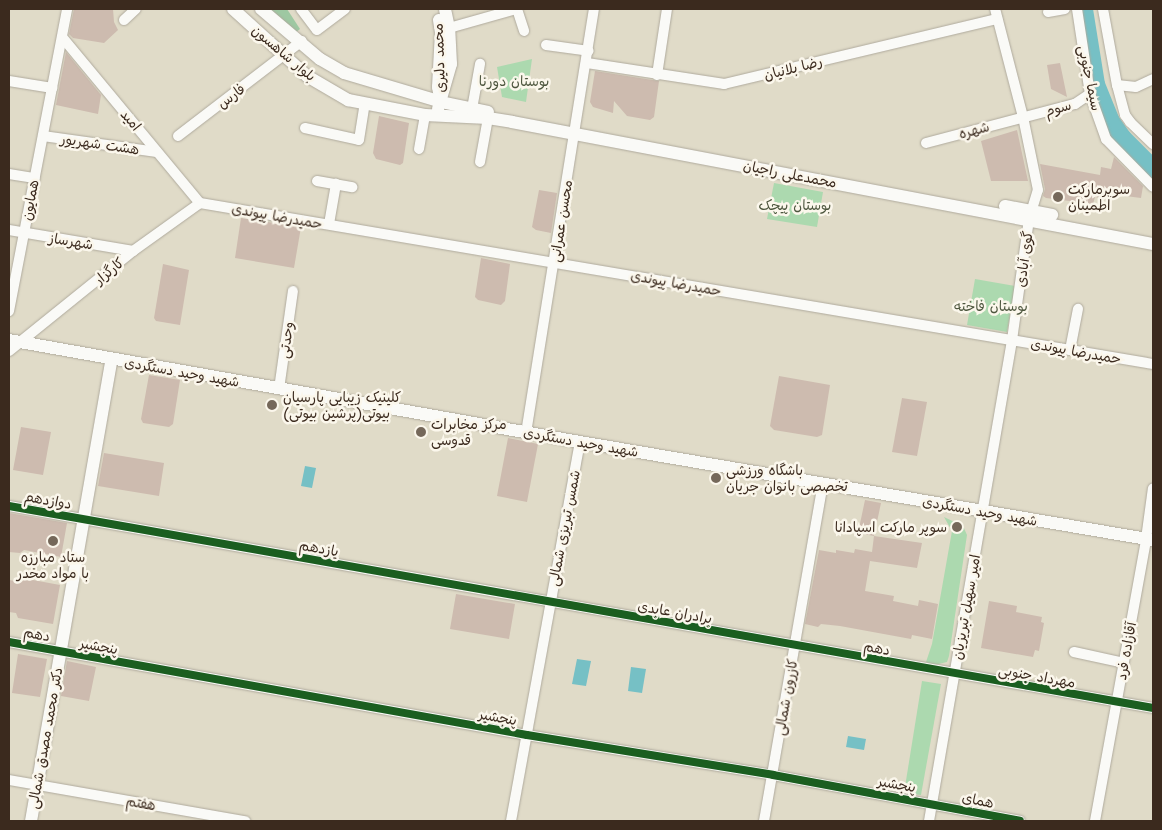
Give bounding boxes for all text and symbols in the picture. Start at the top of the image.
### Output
street label: بلوار شاهسون [249,21,319,85]
street label: محمد دلیری [429,23,449,93]
street label: سیما جنوبی [1075,44,1105,112]
street label: رضا بلانیان [762,53,824,83]
park label: بوستان دورنا [479,73,549,89]
street label: فارس [214,80,248,112]
street label: سوم [1043,96,1073,120]
street label: امید [117,106,145,134]
street label: شهره [957,118,991,142]
street label: هشت شهریور [60,130,140,158]
street label: محمدعلی راجیان [742,157,838,191]
street label: همایون [18,178,42,222]
street label: محسن عمرانی [546,179,576,263]
place label: سوپرمارکت اطمینان [1068,181,1130,213]
marker: سوپرمارکت اطمینان [1052,191,1064,203]
park label: بوستان پیچک [759,197,831,213]
street label: حمیدرضا پیوندی [230,200,324,232]
street label: شهرساز [48,229,94,253]
street label: گوی آبادی [1012,230,1036,288]
street label: کارگزار [91,254,127,288]
street label: حمیدرضا پیوندی [629,267,723,299]
park label: بوستان فاخته [954,298,1028,314]
street label: وحدتی [275,321,297,359]
street label: حمیدرضا پیوندی [1029,335,1123,367]
street label: شهید وحید دستگردی [123,354,241,390]
place label: کلینیک زیبایی پارسیان بیوتی(پرشین بیوتی) [283,389,401,422]
marker: کلینیک زیبایی پارسیان بیوتی(پرشین بیوتی) [265,398,279,412]
place label: مرکز مخابرات قدوسی [431,416,507,448]
street label: شهید وحید دستگردی [522,424,640,460]
marker: مرکز مخابرات قدوسی [415,426,427,438]
place label: باشگاه ورزشی تخصصی بانوان جریان [726,462,848,494]
street label: شمس تبریزی شمالی [545,469,583,587]
marker: باشگاه ورزشی تخصصی بانوان جریان [710,472,722,484]
street label: دوازدهم [23,488,73,512]
street label: شهید وحید دستگردی [921,493,1039,529]
place label: سوپر مارکت اسپادانا [835,519,947,535]
marker: سوپر مارکت اسپادانا [951,521,963,533]
marker: ستاد مبارزه با مواد مخدر [47,535,59,547]
street label: یازدهم [298,536,340,560]
place label: ستاد مبارزه با مواد مخدر [17,549,89,582]
street label: امیر سهیل تبریزیان [948,553,984,661]
street label: برادران عابدی [636,597,714,627]
street label: آقازاده فرد [1113,621,1139,681]
street label: دهم [22,623,52,645]
street label: پنجشیر [79,634,119,658]
street label: دهم [863,637,891,659]
street label: کازرون شمالی [771,657,801,737]
street label: مهرداد جنوبی [997,661,1077,691]
street label: دکتر محمد مصدق شمالی [24,666,66,810]
street label: پنجشیر [478,705,518,729]
street label: پنجشیر [877,772,917,796]
street label: همای [961,789,995,811]
street label: هفتم [125,792,157,814]

